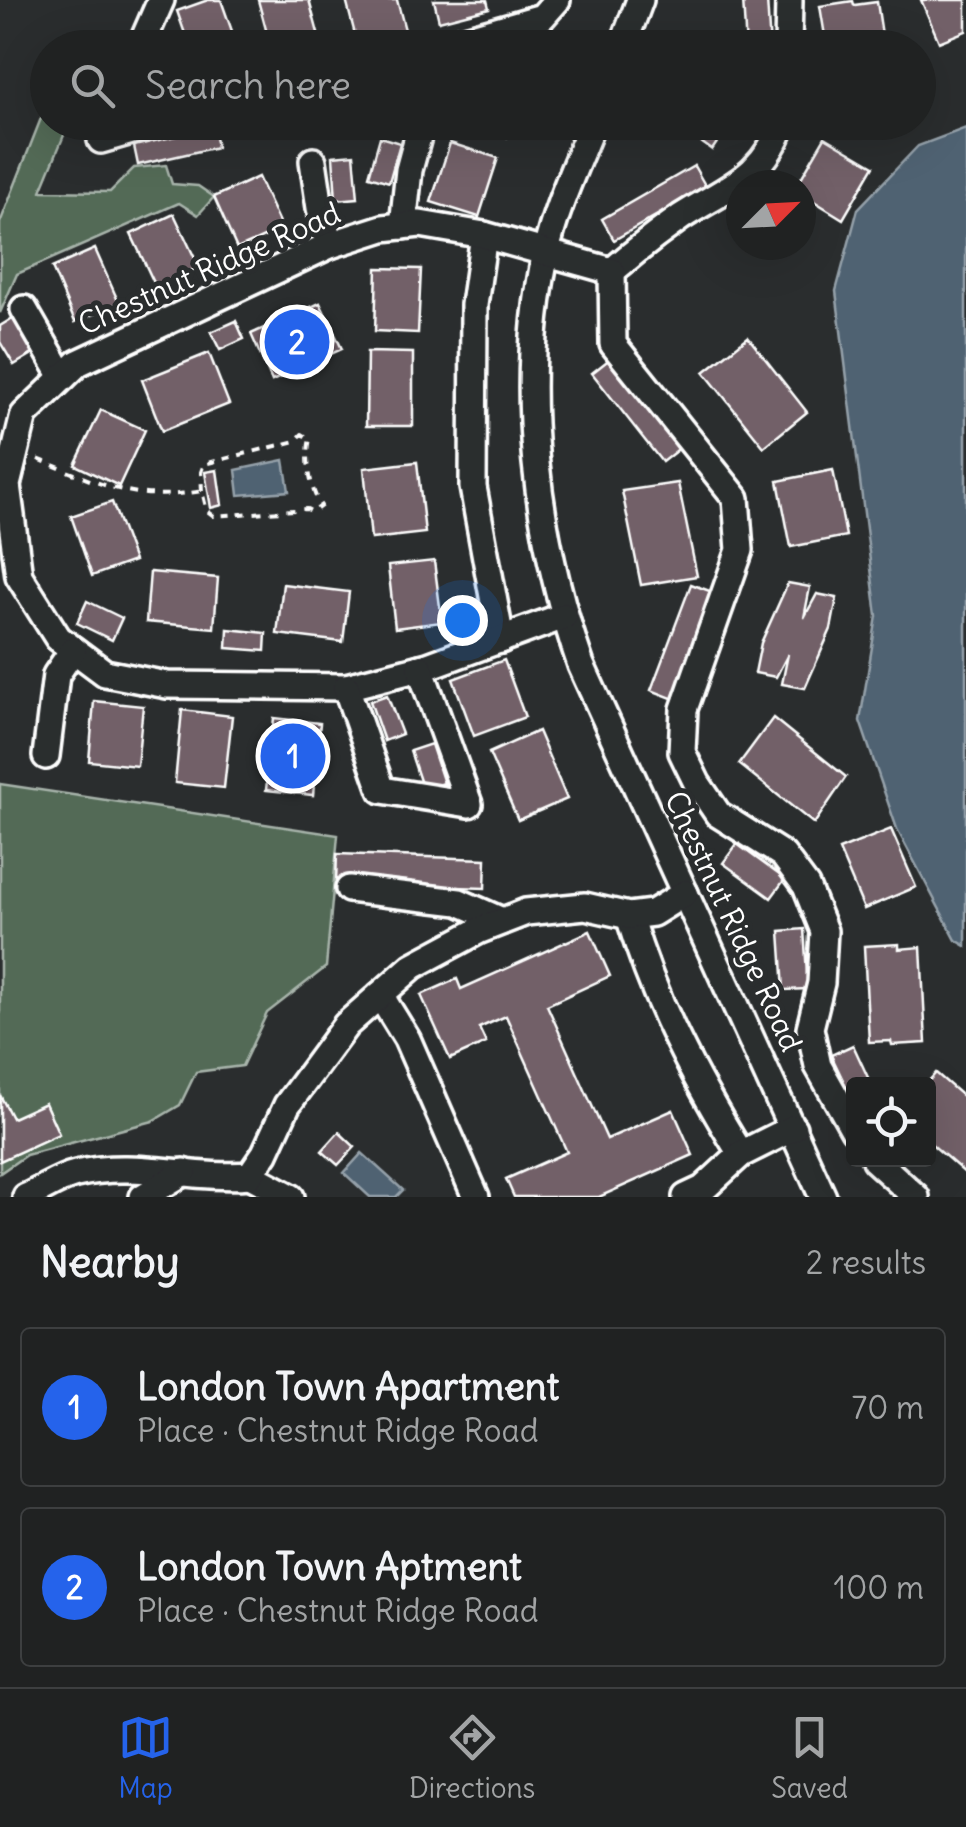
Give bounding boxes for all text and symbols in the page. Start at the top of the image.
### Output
search box [30,30,936,140]
icon: search [65,58,120,113]
text: Search here [145,62,351,109]
north arrow [726,170,816,260]
street label: Chestnut Ridge Road [72,193,346,343]
pin: 2 [264,304,330,380]
your location [437,595,488,646]
pin: 1 [260,718,326,794]
street label: Chestnut Ridge Road [657,785,811,1057]
map controls [846,1077,936,1167]
button: locate [846,1077,936,1167]
text: Nearby [40,1236,179,1288]
text: 2 results [806,1242,926,1283]
text: London Town Apartment [137,1363,559,1410]
text: 1 [68,1387,81,1428]
text: 70 m [852,1387,924,1428]
text: Place · Chestnut Ridge Road [137,1410,538,1451]
text: London Town Aptment [137,1543,522,1590]
text: 2 [66,1567,83,1608]
text: 100 m [834,1567,924,1608]
text: Place · Chestnut Ridge Road [137,1590,538,1631]
tab: Map [118,1710,173,1806]
tab: Directions [409,1710,535,1806]
tab: Saved [771,1710,848,1806]

